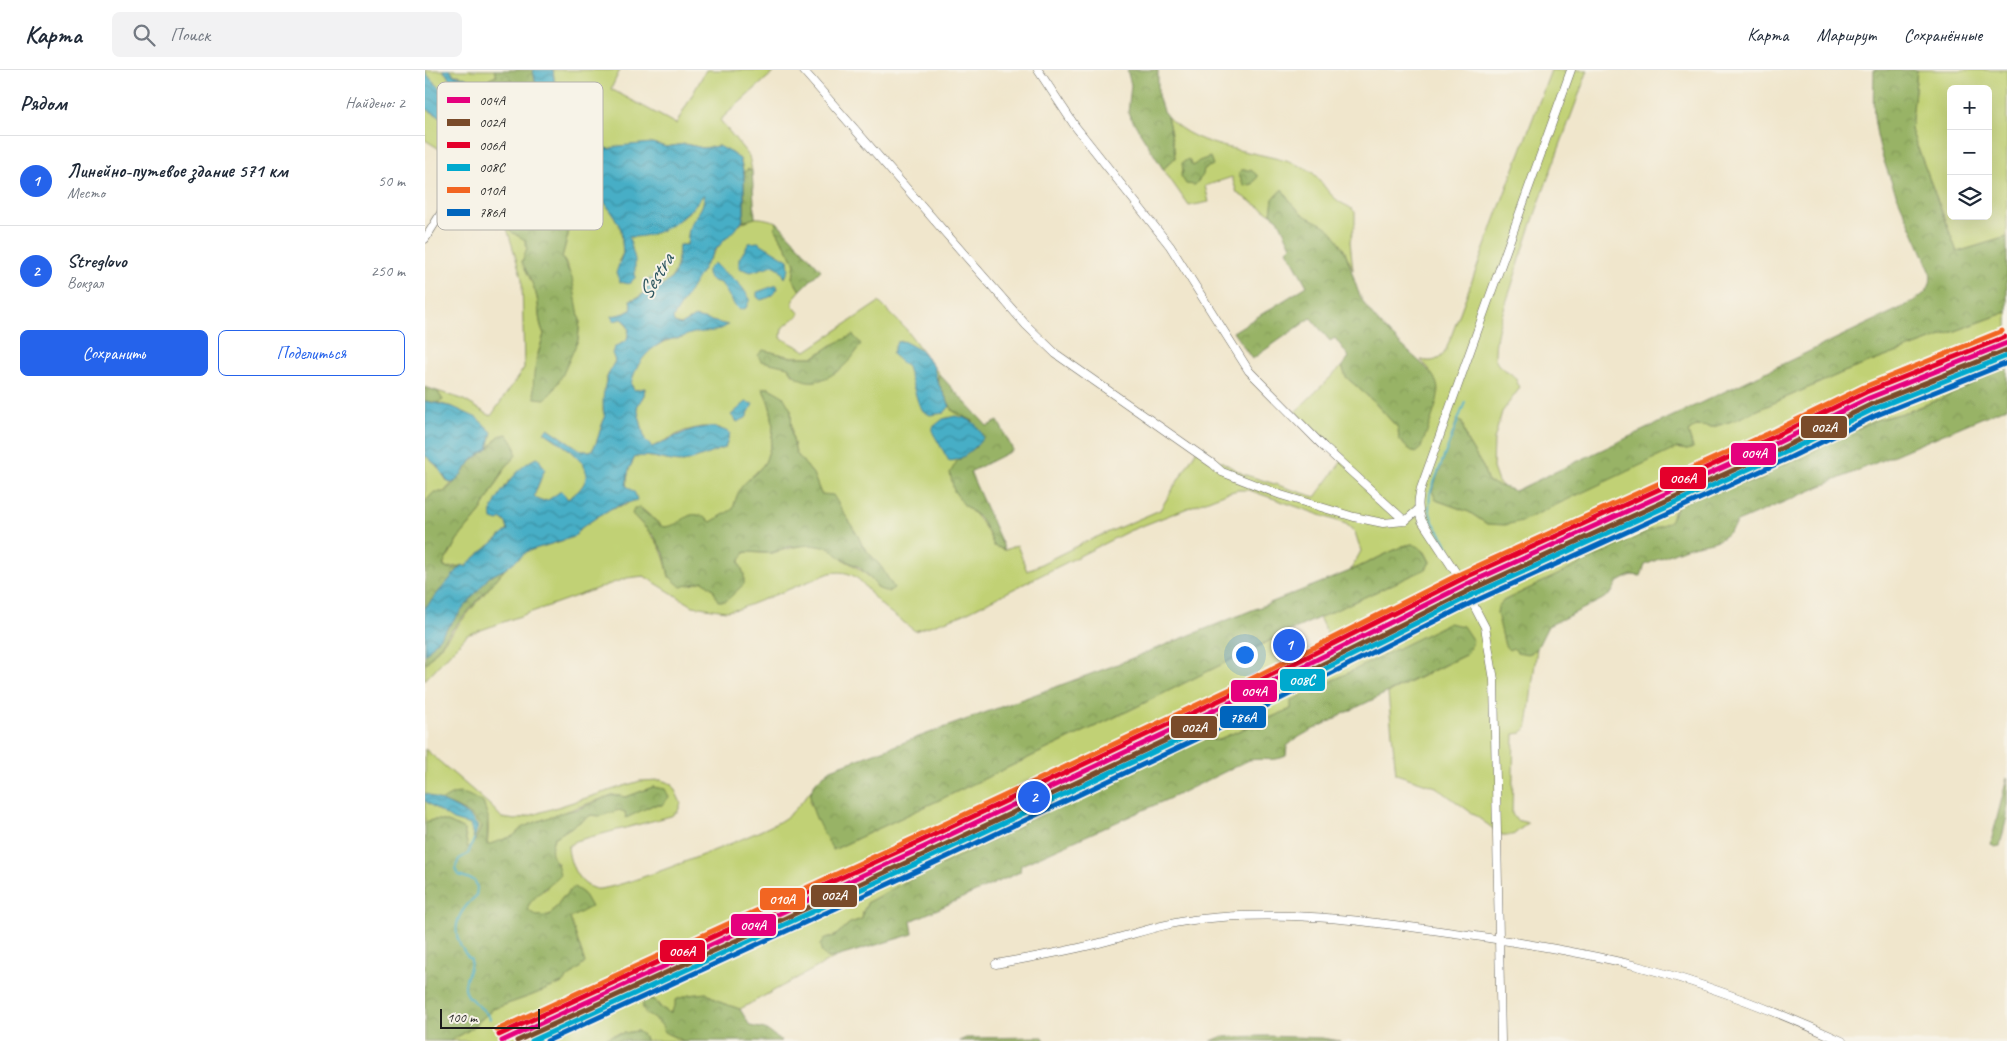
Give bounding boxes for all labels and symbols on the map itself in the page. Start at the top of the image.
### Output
legend [437,82,603,230]
text: 004А [479,92,506,109]
text: 002А [479,114,506,131]
text: 006А [479,137,506,154]
text: 008С [479,159,506,176]
text: 010А [479,182,506,199]
text: 786А [479,204,506,221]
water label: Sestra [631,246,682,305]
line badge: 002А [1800,415,1848,439]
text: 002А [1811,419,1838,436]
line badge: 004А [1730,442,1777,466]
text: 004А [1741,445,1768,462]
line badge: 006А [1659,466,1707,490]
text: 006А [1670,470,1697,487]
pin: 1 [1273,626,1305,664]
your location [1232,642,1258,668]
line badge: 008С [1279,668,1326,692]
text: 008С [1289,672,1317,689]
line badge: 004А [1230,679,1278,703]
text: 004А [1241,683,1268,700]
line badge: 786А [1219,705,1267,729]
text: 786А [1230,709,1257,726]
line badge: 002А [1170,715,1218,739]
text: 002А [1181,719,1208,736]
pin: 2 [1018,778,1050,816]
line badge: 002А [810,884,858,908]
line badge: 010А [759,887,806,911]
text: 002А [821,887,848,904]
text: 010А [769,891,796,908]
line badge: 004А [730,913,777,937]
text: 004А [740,917,767,934]
line badge: 006А [659,939,706,963]
text: 006А [669,943,696,960]
scale bar [440,1006,540,1029]

